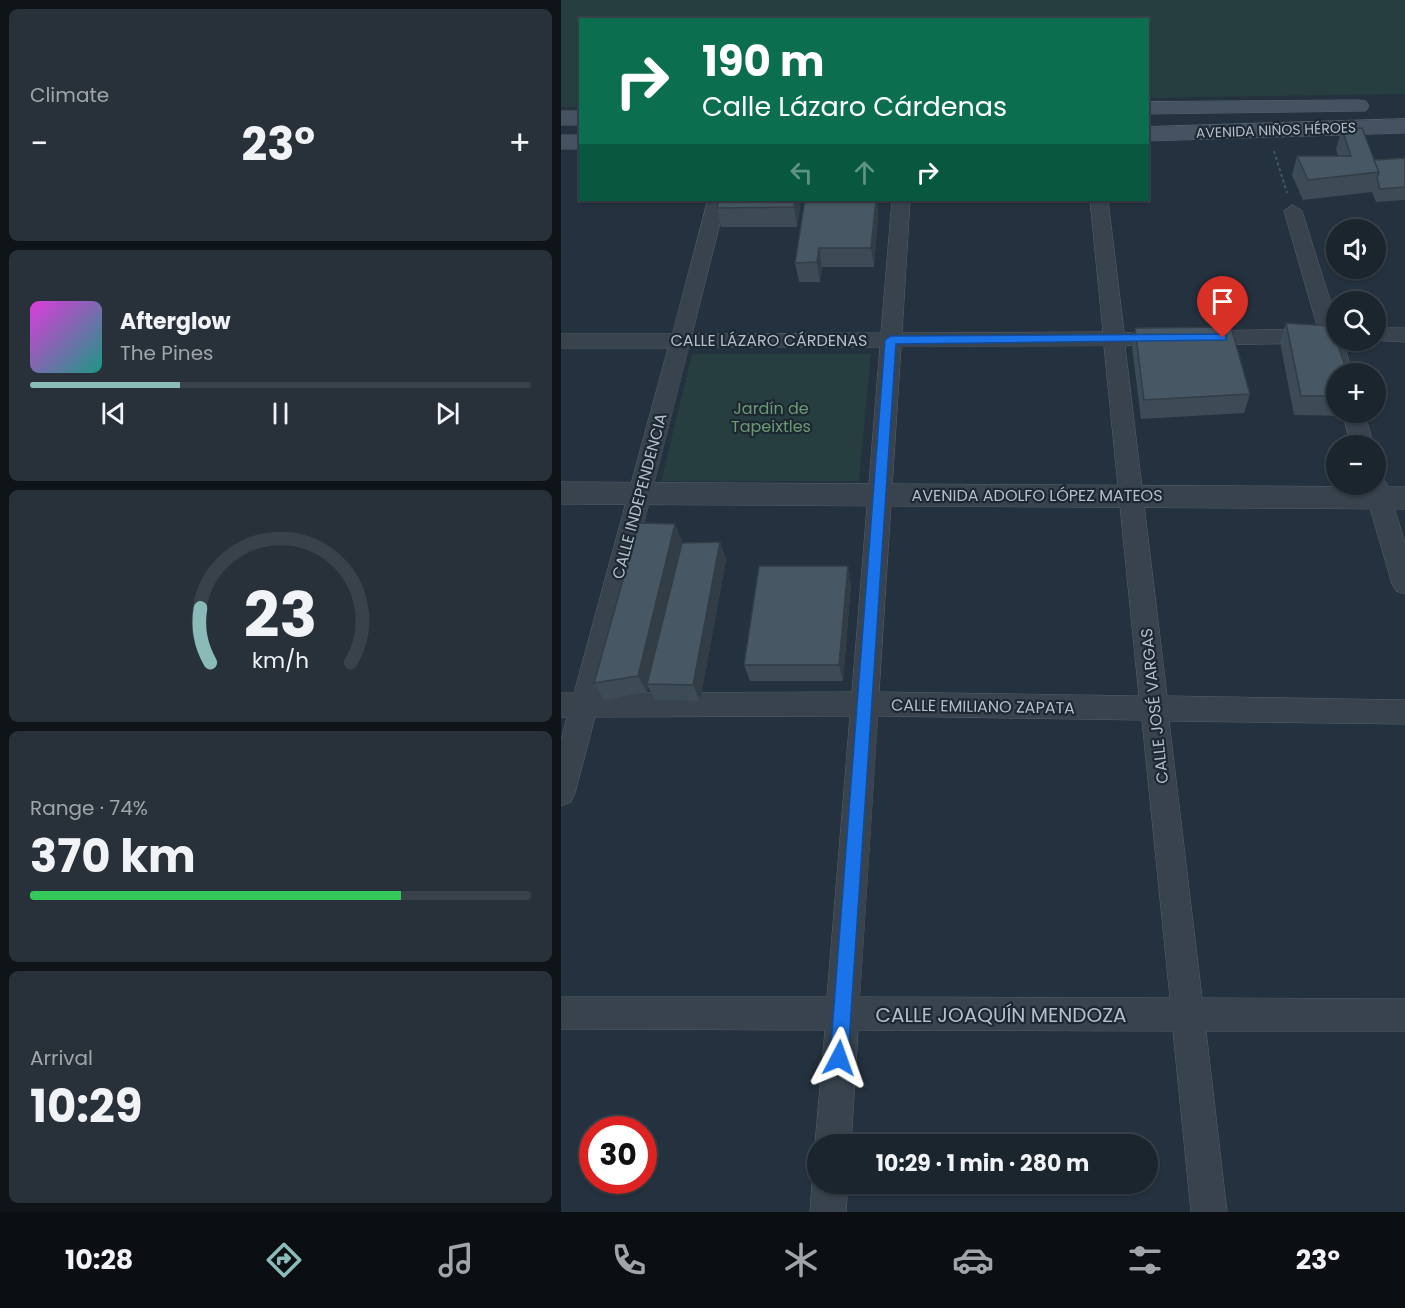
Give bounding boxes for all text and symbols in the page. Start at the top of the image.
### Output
text: 190 m [702,32,824,91]
icon: right [603,42,681,120]
text: Climate [30,81,109,109]
text: Calle Lázaro Cárdenas [702,88,1007,125]
text: 23° [241,113,315,176]
street label: AVENIDA NIÑOS HÉROES [1196,117,1356,143]
text: − [30,120,48,167]
text: + [508,120,531,167]
icon: left [785,156,818,189]
icon: ahead [848,156,881,189]
icon: right [911,156,944,189]
map controls [1326,219,1386,495]
button: sound [1326,219,1386,279]
pin [1197,276,1248,338]
icon: arrive [1206,285,1239,318]
button: search [1326,291,1386,351]
text: Afterglow [120,306,231,337]
street label: CALLE LÁZARO CÁRDENAS [671,329,867,352]
text: The Pines [120,339,214,367]
button: + [1326,363,1386,423]
icon: previous [97,397,130,430]
icon: pause [264,397,297,430]
icon: next [431,397,464,430]
park label: Jardín de Tapeixtles [731,397,811,438]
street label: CALLE INDEPENDENCIA [606,411,673,582]
button: − [1326,435,1386,495]
street label: AVENIDA ADOLFO LÓPEZ MATEOS [911,484,1163,507]
text: 23 [244,571,317,659]
street label: CALLE JOSÉ VARGAS [1135,627,1174,785]
text: km/h [252,645,309,676]
street label: CALLE EMILIANO ZAPATA [891,693,1075,720]
text: Range · 74% [30,794,148,822]
text: 370 km [30,825,196,888]
street label: CALLE JOAQUÍN MENDOZA [876,1001,1126,1029]
position arrow [807,1026,871,1090]
text: Arrival [30,1044,93,1072]
text: 10:29 [30,1075,142,1138]
speed limit sign: 30 [579,1116,657,1194]
text: 10:29 · 1 min · 280 m [876,1148,1089,1179]
icon: directions [263,1239,305,1281]
icon: music [435,1239,477,1281]
icon: phone [608,1239,650,1281]
icon: climate [780,1239,822,1281]
icon: car [952,1239,994,1281]
icon: filters [1124,1239,1166,1281]
text: 10:28 [65,1241,133,1278]
text: 23° [1296,1241,1340,1278]

